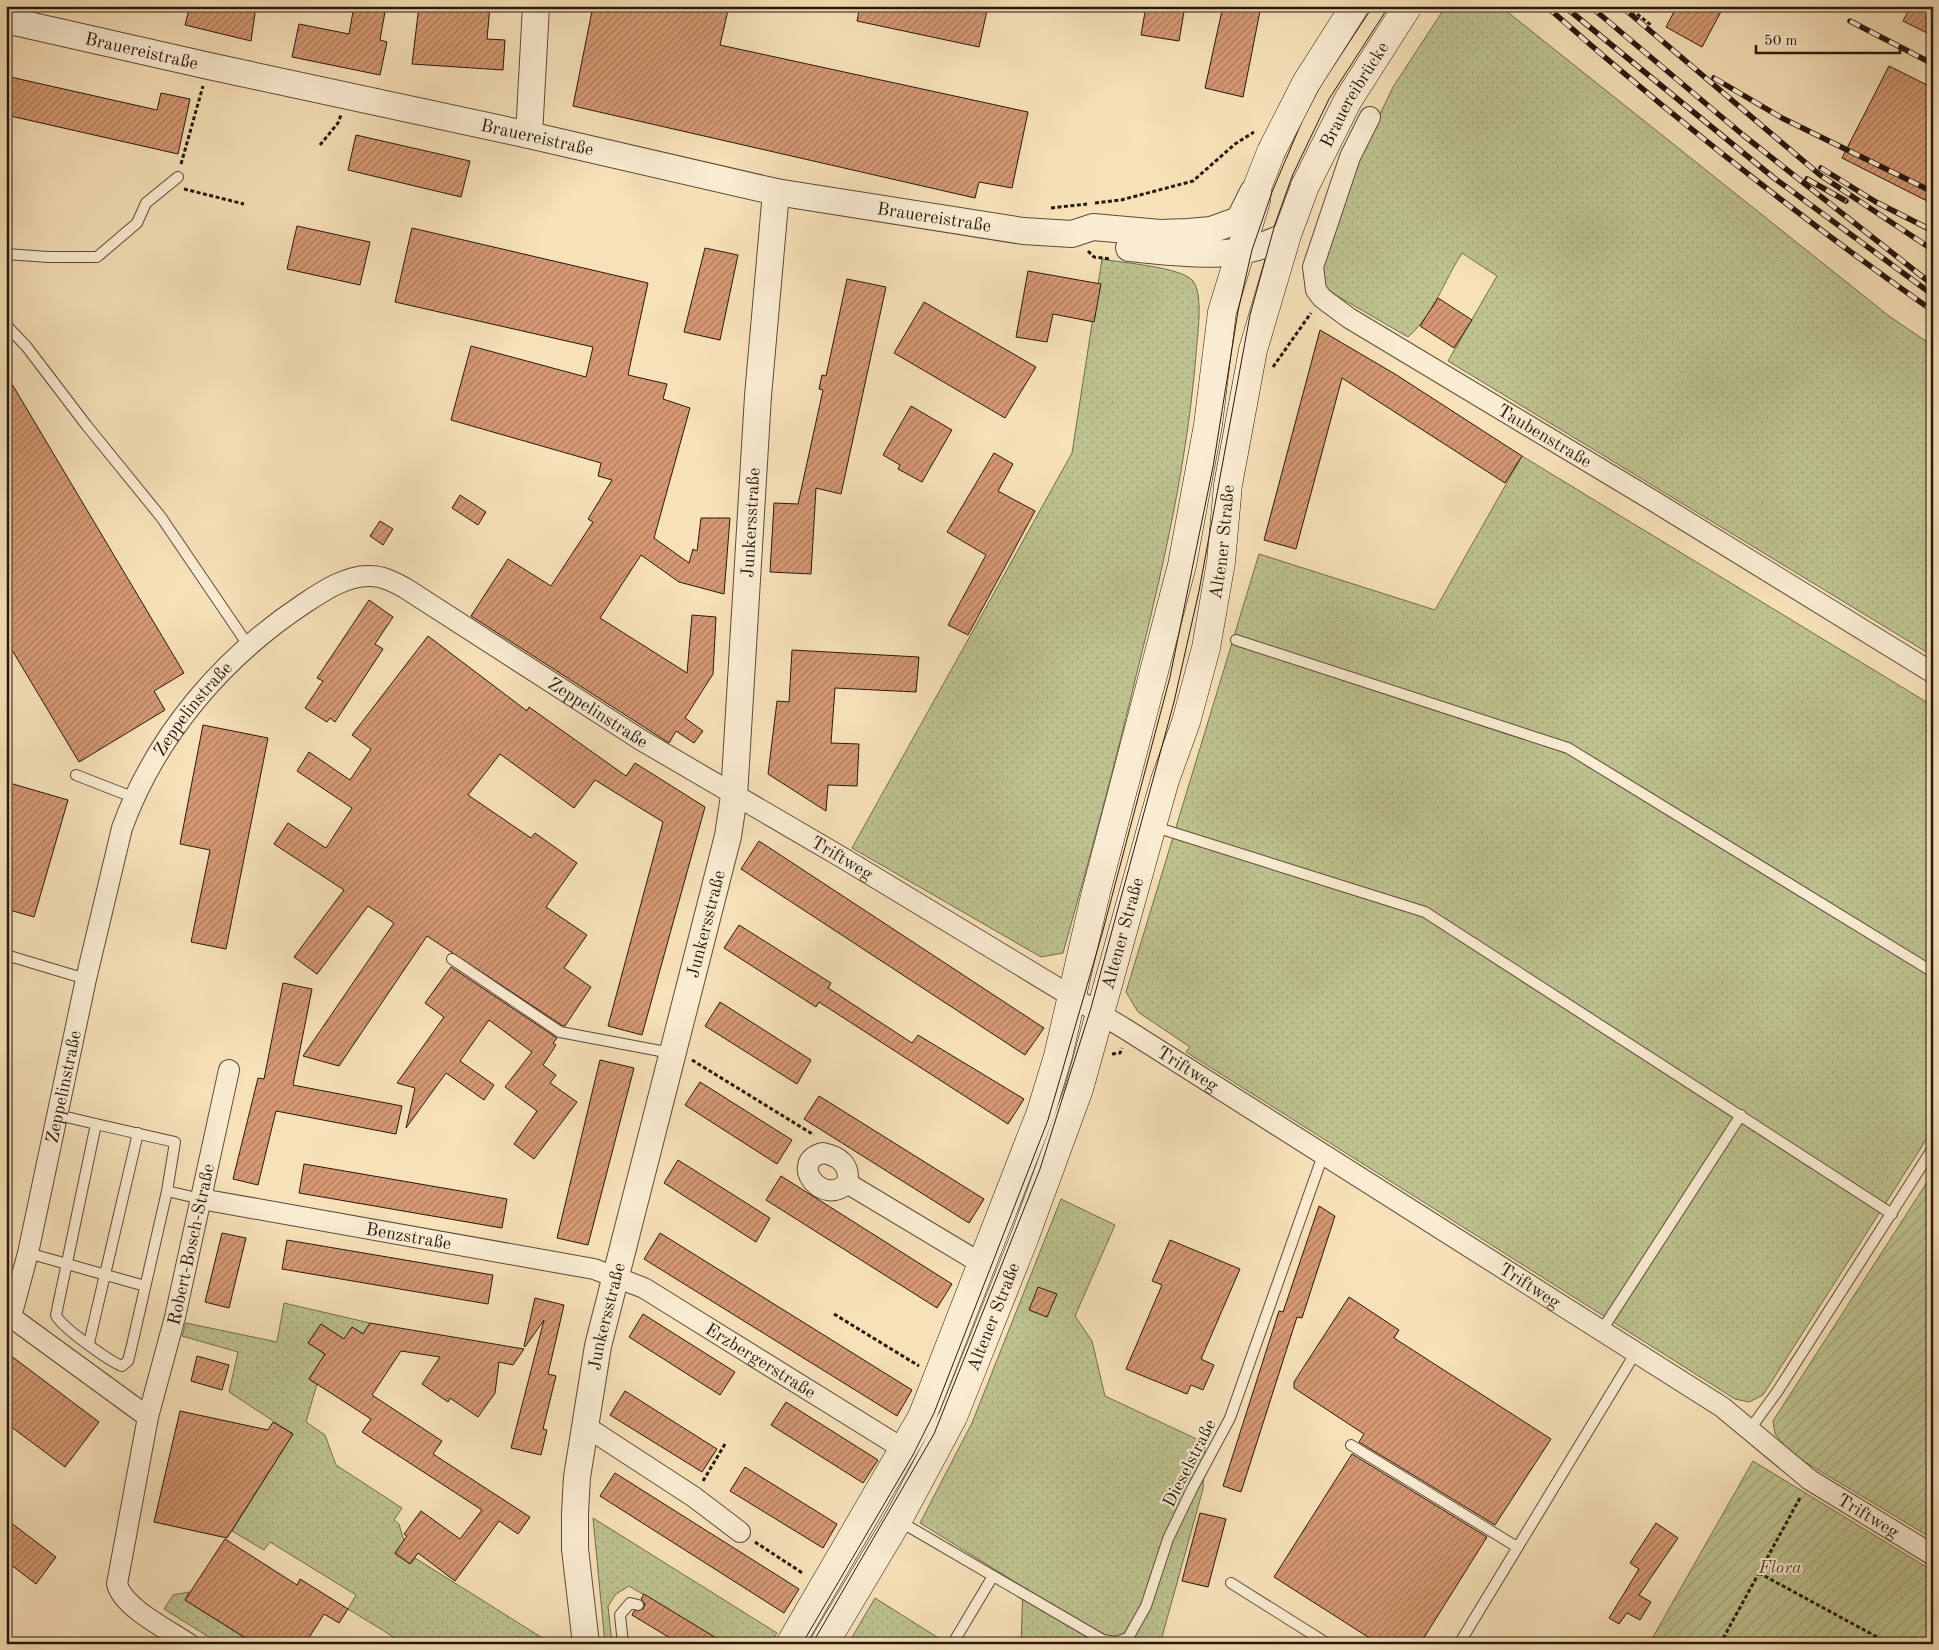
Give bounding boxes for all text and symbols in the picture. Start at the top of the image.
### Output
scale bar [1756,22,1900,54]
street label: Brauereistraße [83,30,200,73]
text: 50 m [1764,34,1798,49]
street label: Brauereibrücke [1318,39,1393,151]
street label: Brauereistraße [479,117,595,160]
street label: Brauereistraße [876,200,992,236]
street label: Taubenstraße [1494,402,1594,471]
street label: Junkersstraße [739,467,764,578]
street label: Altener Straße [1207,484,1238,601]
street label: Zeppelinstraße [151,659,236,759]
street label: Zeppelinstraße [545,675,651,752]
street label: Triftweg [808,833,876,884]
street label: Junkersstraße [684,869,729,980]
street label: Altener Straße [1099,876,1147,992]
street label: Zeppelinstraße [43,1029,85,1145]
street label: Triftweg [1154,1044,1221,1096]
street label: Robert-Bosch-Straße [165,1162,218,1327]
street label: Benzstraße [364,1221,453,1253]
street label: Altener Straße [964,1260,1024,1374]
street label: Triftweg [1496,1260,1564,1312]
street label: Junkersstraße [586,1261,629,1372]
street label: Erzbergerstraße [702,1320,819,1402]
street label: Dieselstraße [1160,1416,1220,1510]
street label: Triftweg [1834,1491,1902,1542]
park label: Flora [1757,1559,1802,1577]

